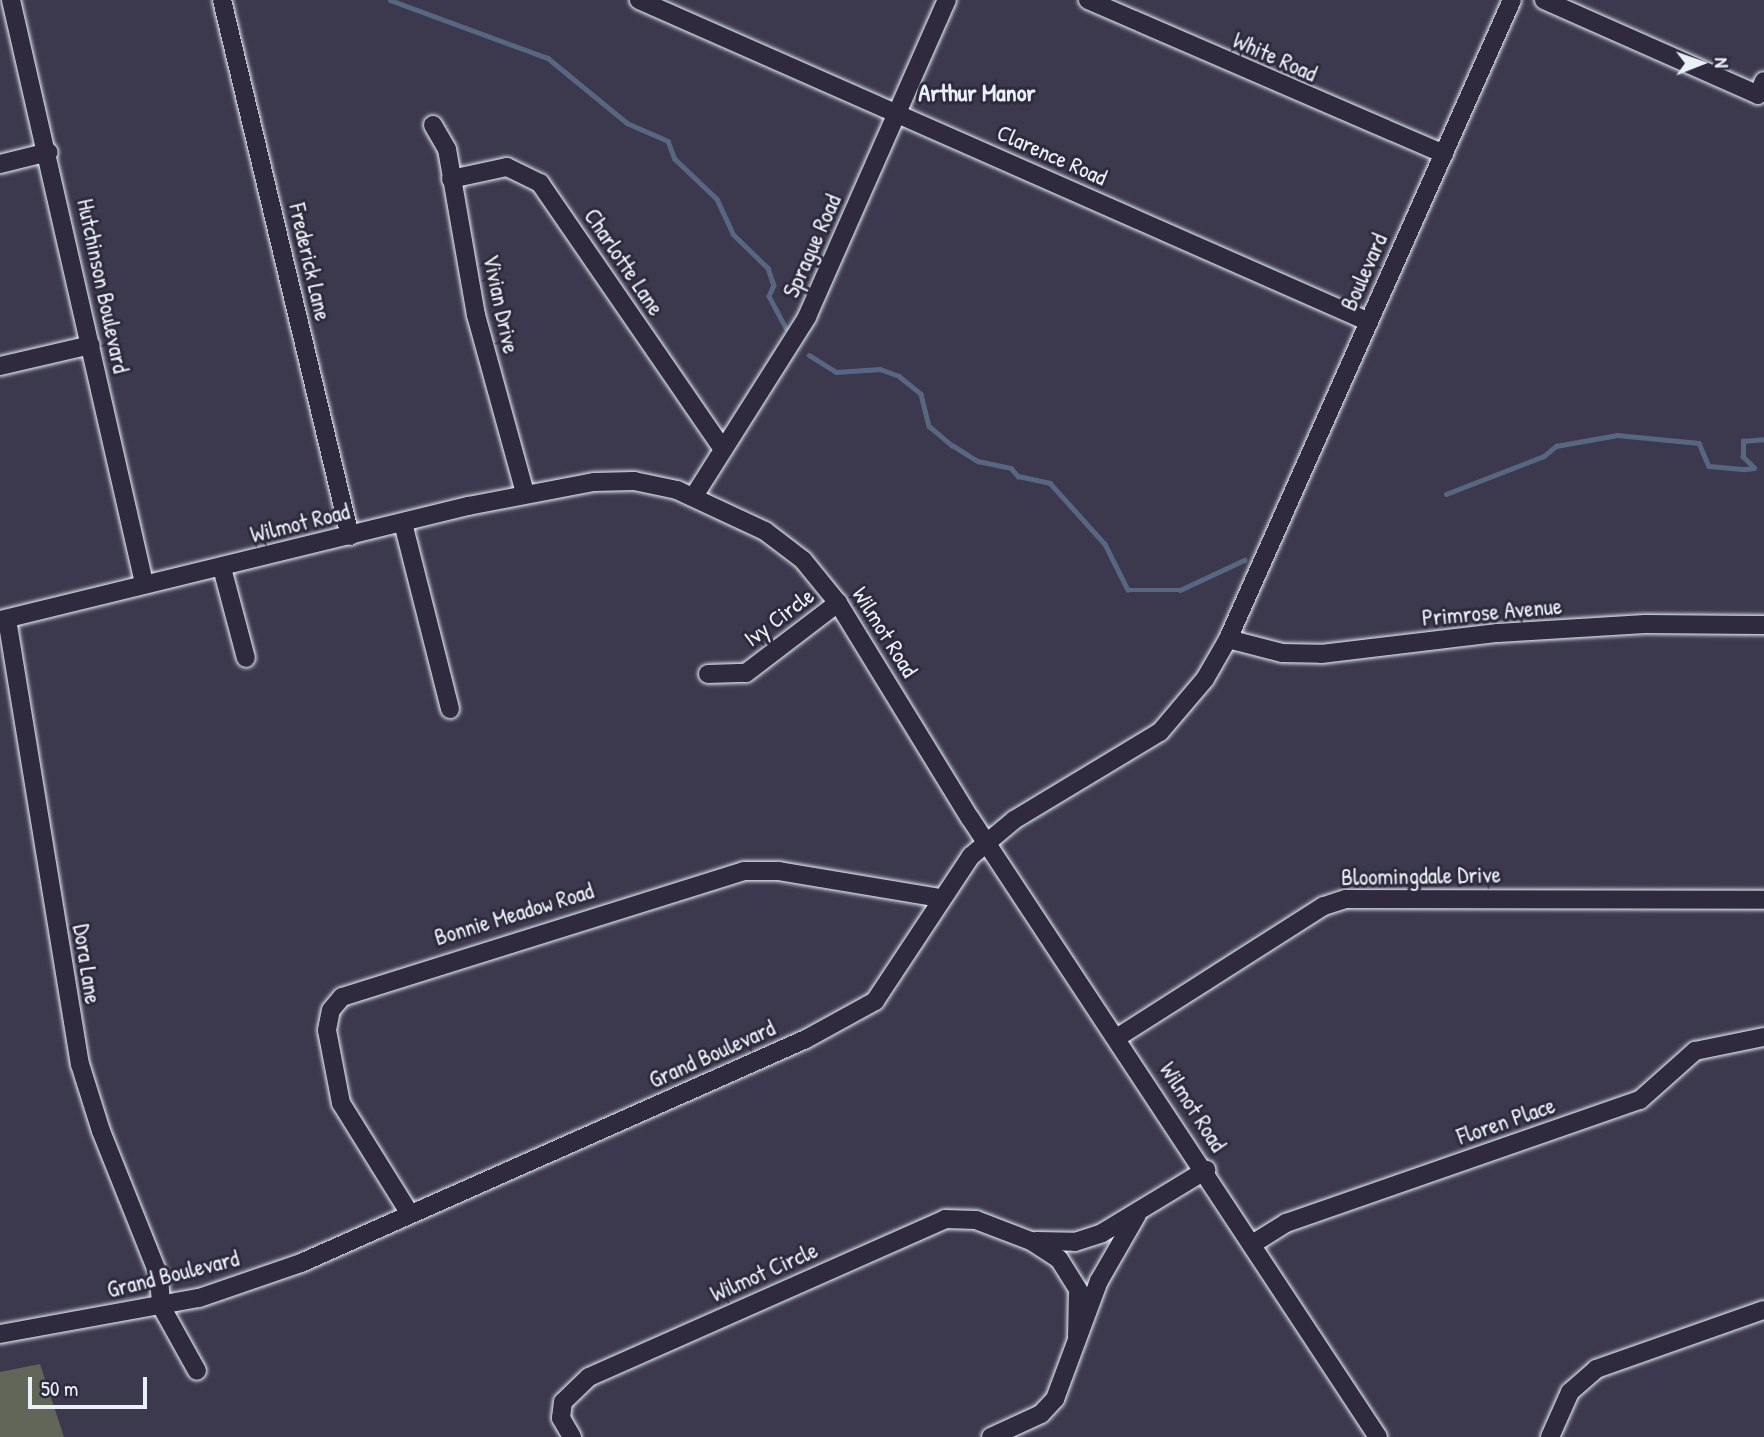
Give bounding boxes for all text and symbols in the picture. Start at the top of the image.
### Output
street label: White Road [1229,26,1321,88]
north arrow [1666,28,1736,98]
text: N [1709,57,1735,68]
district label: Arthur Manor [918,79,1036,107]
street label: Clarence Road [993,119,1111,191]
street label: Sprague Road [777,190,847,302]
street label: Hutchinson Boulevard [71,196,135,376]
street label: Frederick Lane [283,201,337,323]
street label: Charlotte Lane [578,203,670,321]
street label: Boulevard [1335,229,1393,315]
street label: Vivian Drive [477,252,525,356]
street label: Wilmot Road [248,497,352,549]
street label: Ivy Circle [739,582,819,652]
street label: Wilmot Road [846,582,924,682]
street label: Primrose Avenue [1421,592,1563,632]
street label: Bloomingdale Drive [1341,861,1501,891]
street label: Bonnie Meadow Road [431,877,597,951]
street label: Dora Lane [67,922,107,1006]
street label: Grand Boulevard [645,1014,779,1094]
street label: Wilmot Road [1154,1057,1232,1157]
street label: Floren Place [1453,1091,1559,1151]
street label: Wilmot Circle [706,1236,822,1308]
street label: Grand Boulevard [104,1244,242,1304]
scale bar [32,1364,150,1408]
text: 50 m [41,1374,78,1403]

